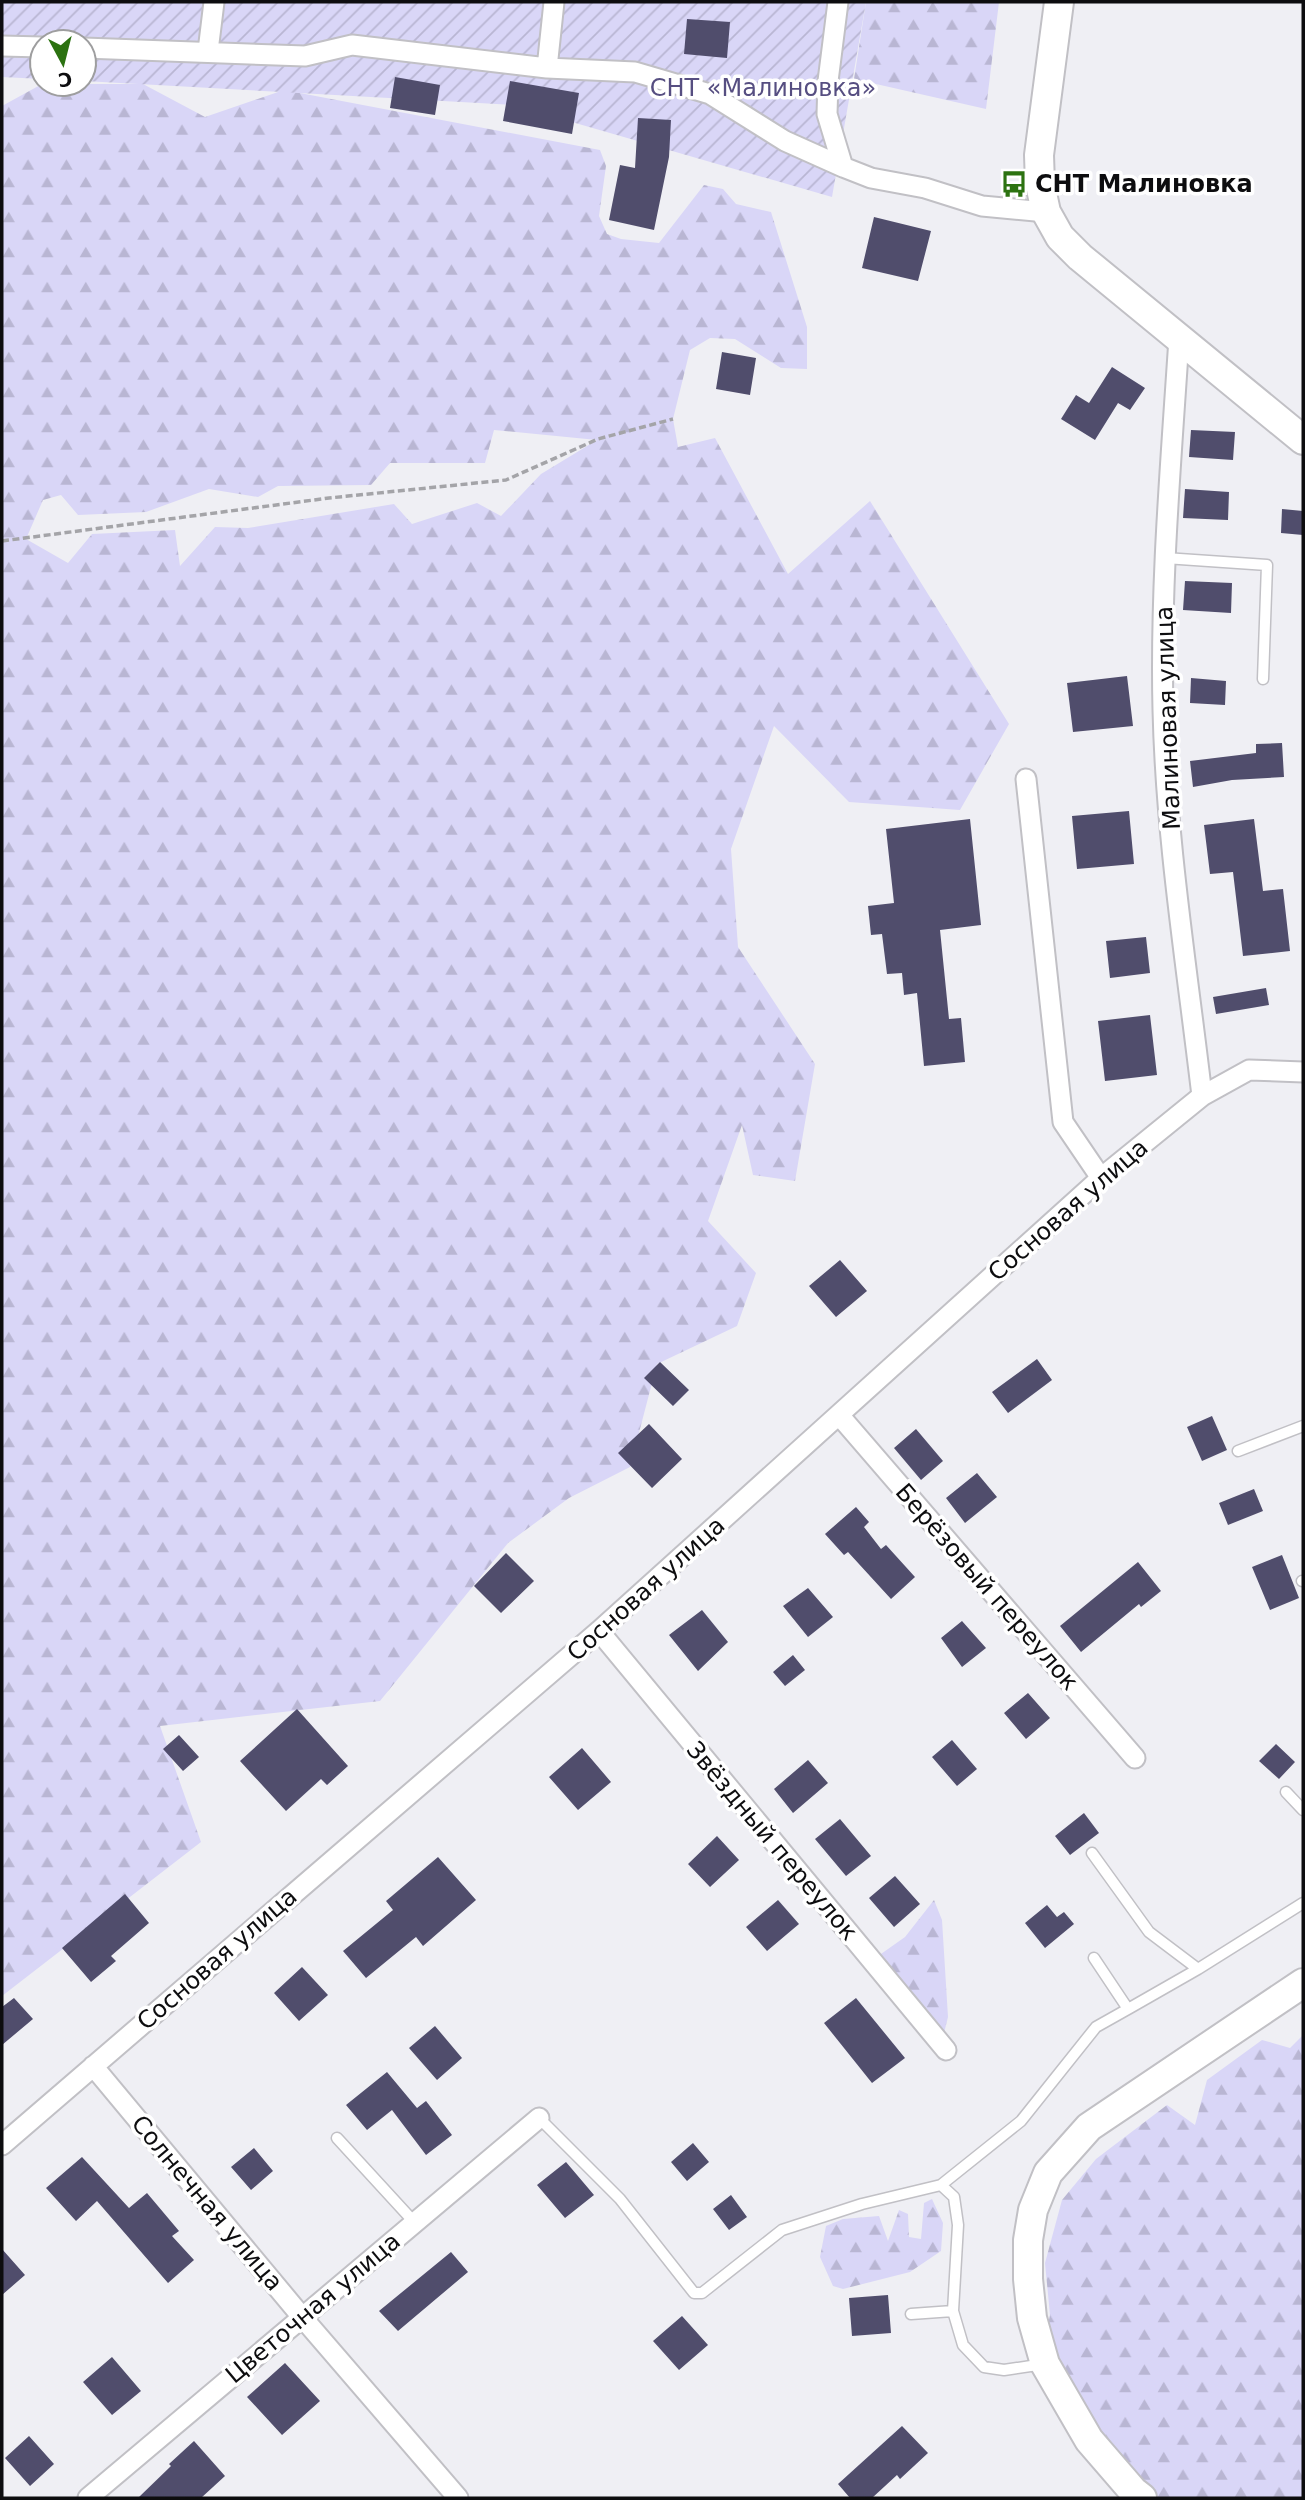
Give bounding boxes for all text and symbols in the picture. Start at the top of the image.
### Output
north arrow [28,28,98,98]
text: С [57,68,73,92]
park label: СНТ «Малиновка» [650,74,876,102]
bus stop icon: СНТ Малиновка [999,169,1029,199]
place label: СНТ Малиновка [1035,170,1253,198]
street label: Малиновая улица [1150,606,1186,830]
street label: Сосновая улица [983,1133,1153,1287]
street label: Берёзовый переулок [890,1478,1084,1696]
street label: Сосновая улица [562,1511,730,1667]
street label: Звёздный переулок [681,1736,863,1946]
street label: Сосновая улица [132,1882,302,2036]
street label: Солнечная улица [126,2110,288,2296]
street label: Цветочная улица [220,2227,406,2389]

